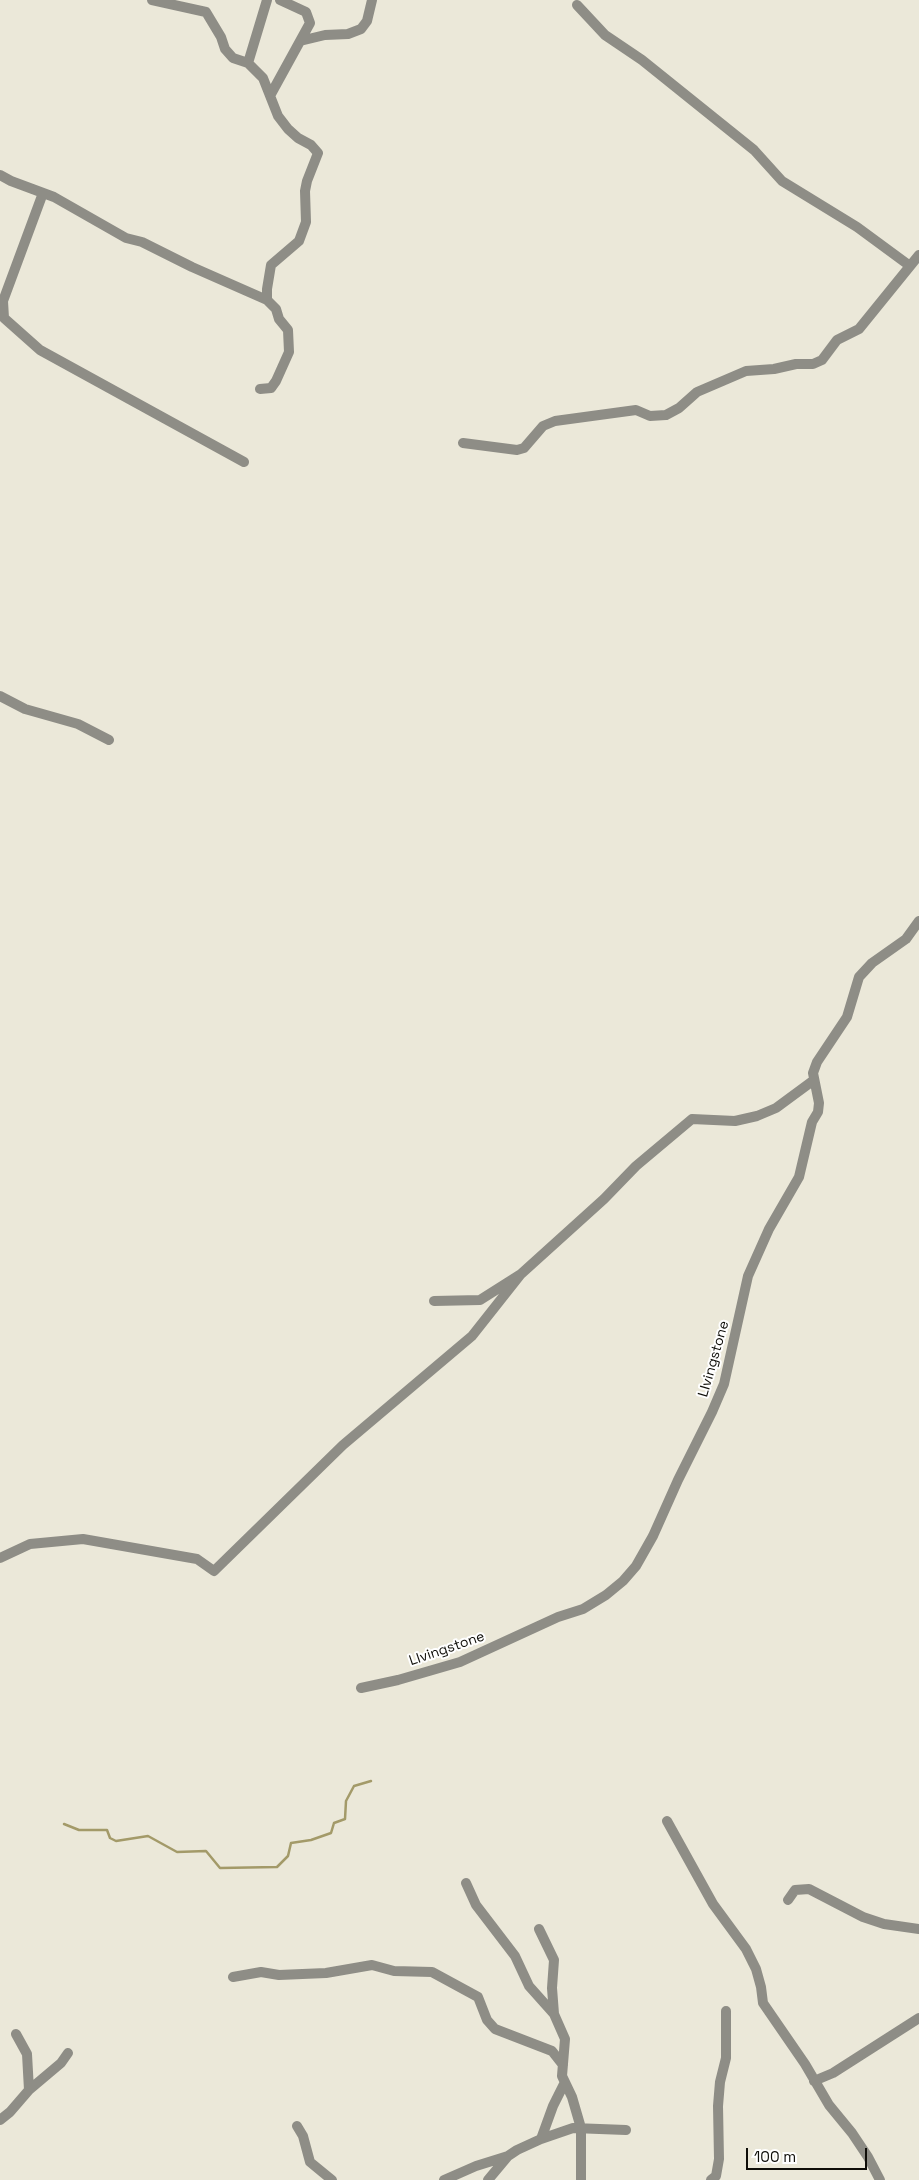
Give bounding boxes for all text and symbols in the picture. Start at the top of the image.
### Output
street label: LIvingstone [695,1319,733,1399]
street label: LIvingstone [407,1628,487,1670]
scale bar [749,2138,870,2170]
text: 100 m [754,2147,796,2166]

